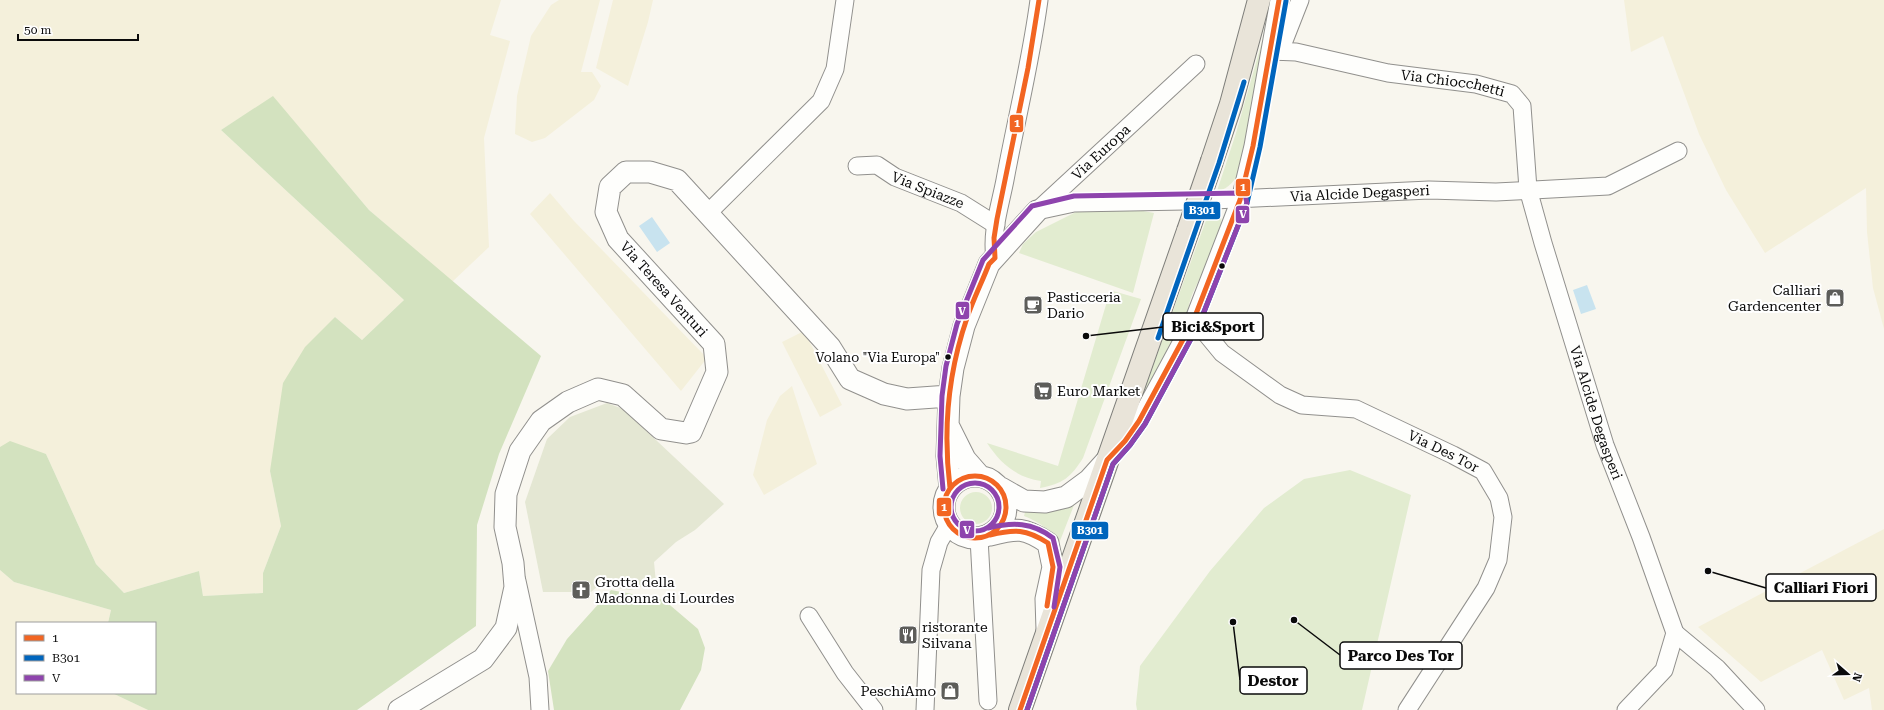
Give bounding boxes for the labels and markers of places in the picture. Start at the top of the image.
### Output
unlabelled marker [1217,261,1227,271]
place label: Calliari Gardencenter [1728,282,1822,314]
shop icon: Calliari Gardencenter [1824,287,1846,309]
place label: Pasticceria Dario [1047,289,1121,321]
cafe icon: Pasticceria Dario [1022,294,1044,316]
callout: Bici&Sport [1163,313,1263,340]
place label: Volano "Via Europa" [815,350,940,365]
marker: Volano "Via Europa" [943,352,953,362]
supermarket icon: Euro Market [1032,380,1054,402]
place label: Euro Market [1057,383,1140,399]
place label: Grotta della Madonna di Lourdes [595,574,735,606]
callout: Calliari Fiori [1766,574,1876,601]
church icon: Grotta della Madonna di Lourdes [570,579,592,601]
place label: ristorante Silvana [922,619,988,651]
restaurant icon: ristorante Silvana [897,624,919,646]
callout: Parco Des Tor [1340,642,1462,669]
callout: Destor [1240,667,1307,694]
shop icon: PeschiAmo [939,680,961,702]
place label: PeschiAmo [861,683,936,699]

